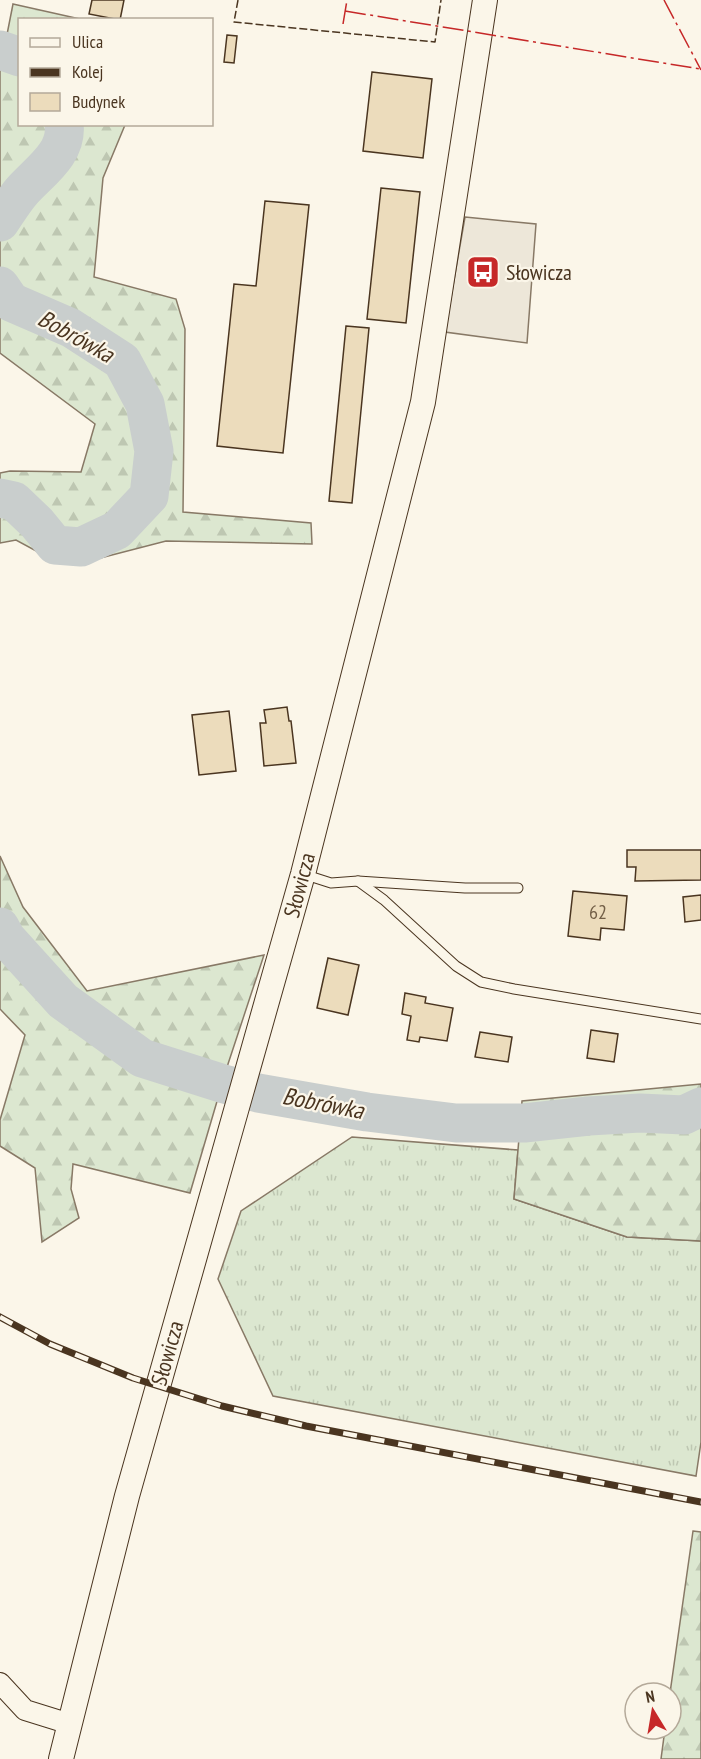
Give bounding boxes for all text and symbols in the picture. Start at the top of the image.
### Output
legend [18,18,213,126]
text: Ulica [72,30,103,53]
text: Kolej [72,60,103,83]
text: Budynek [72,90,125,113]
bus stop icon: Słowicza [465,254,501,290]
place label: Słowicza [506,258,572,286]
water label: Bobrówka [33,303,121,370]
street label: Słowicza [277,850,321,920]
house number: 62 [589,899,607,925]
water label: Bobrówka [280,1080,368,1126]
street label: Słowicza [144,1317,190,1389]
north arrow [623,1681,683,1741]
text: N [644,1686,656,1707]

